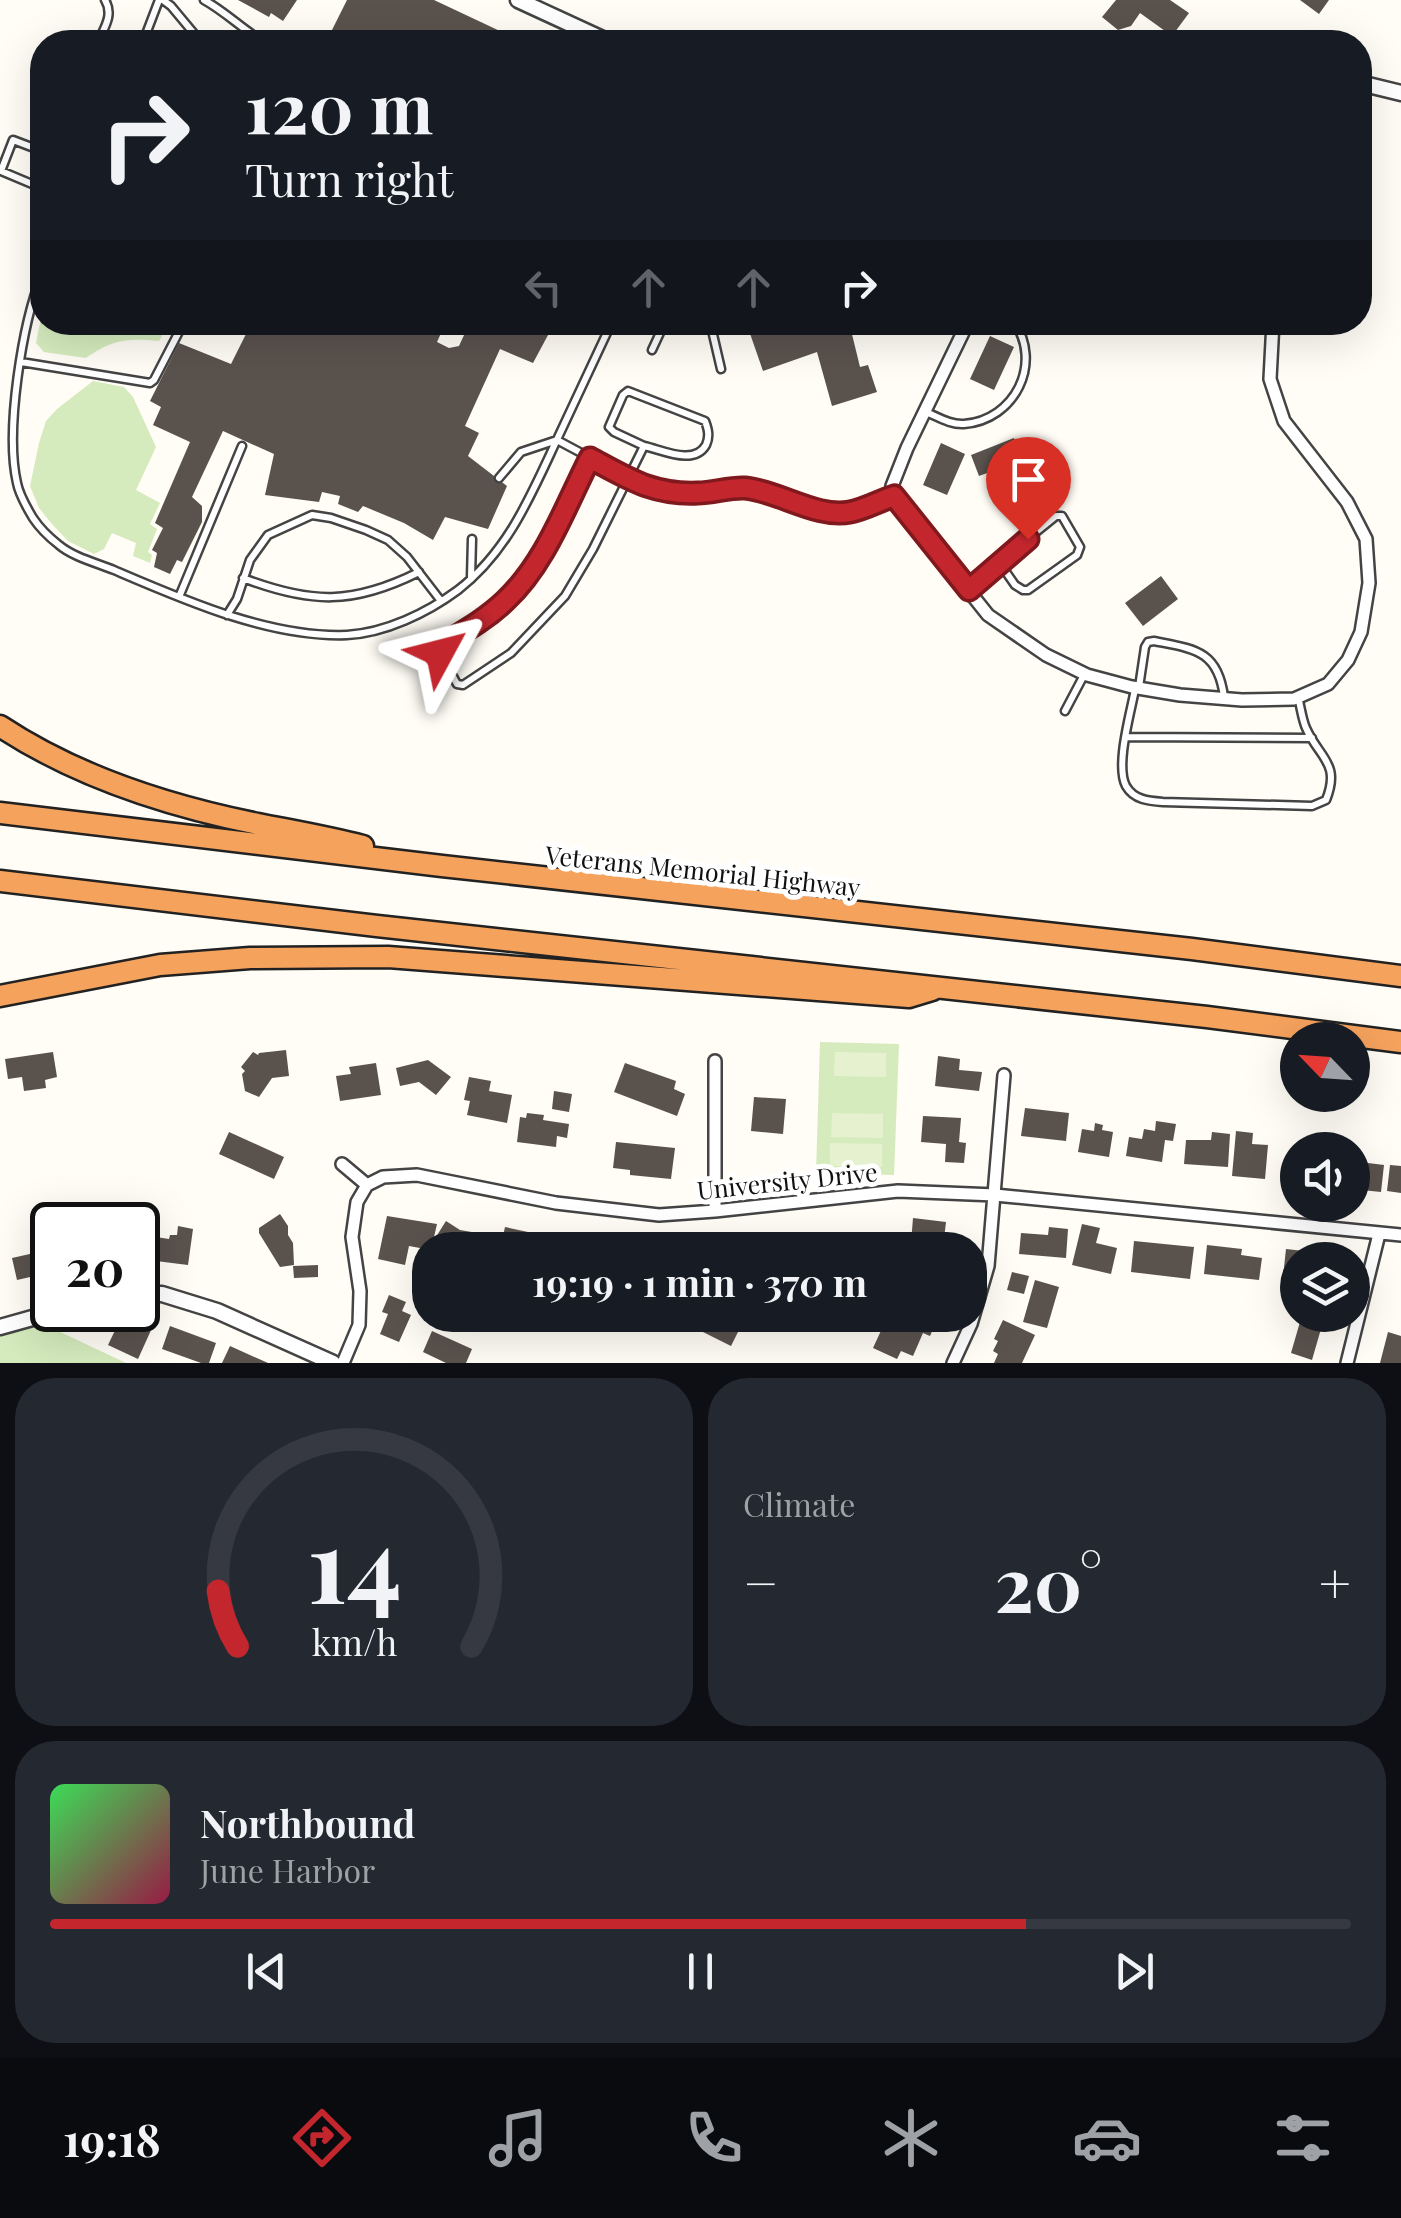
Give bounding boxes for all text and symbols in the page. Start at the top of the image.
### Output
text: 120 m [245,58,433,152]
icon: right [80,70,210,200]
text: Turn right [245,148,453,208]
icon: left [516,260,571,315]
icon: ahead [621,260,676,315]
icon: ahead [726,260,781,315]
icon: right [831,260,886,315]
pin [986,437,1071,540]
icon: arrive [1001,452,1056,507]
position arrow [388,601,492,705]
street label: Veterans Memorial Highway [543,837,862,903]
north arrow [1280,1022,1370,1112]
map controls [1280,1022,1370,1332]
button: sound [1280,1132,1370,1222]
street label: University Drive [695,1154,879,1206]
speed limit sign: 20 [30,1202,160,1332]
button: layers [1280,1242,1370,1332]
text: 19:19 · 1 min · 370 m [532,1256,867,1307]
text: Climate [743,1482,855,1525]
text: 14 [307,1491,401,1630]
text: 20° [995,1531,1103,1631]
text: − [743,1544,779,1618]
text: + [1319,1544,1351,1618]
text: km/h [311,1617,397,1665]
text: Northbound [200,1797,415,1848]
text: June Harbor [200,1848,375,1891]
icon: previous [239,1944,294,1999]
icon: pause [673,1944,728,1999]
icon: next [1107,1944,1162,1999]
icon: directions [287,2103,357,2173]
icon: music [483,2103,553,2173]
icon: phone [679,2103,749,2173]
icon: climate [876,2103,946,2173]
icon: car [1072,2103,1142,2173]
icon: filters [1268,2103,1338,2173]
text: 19:18 [63,2108,161,2168]

